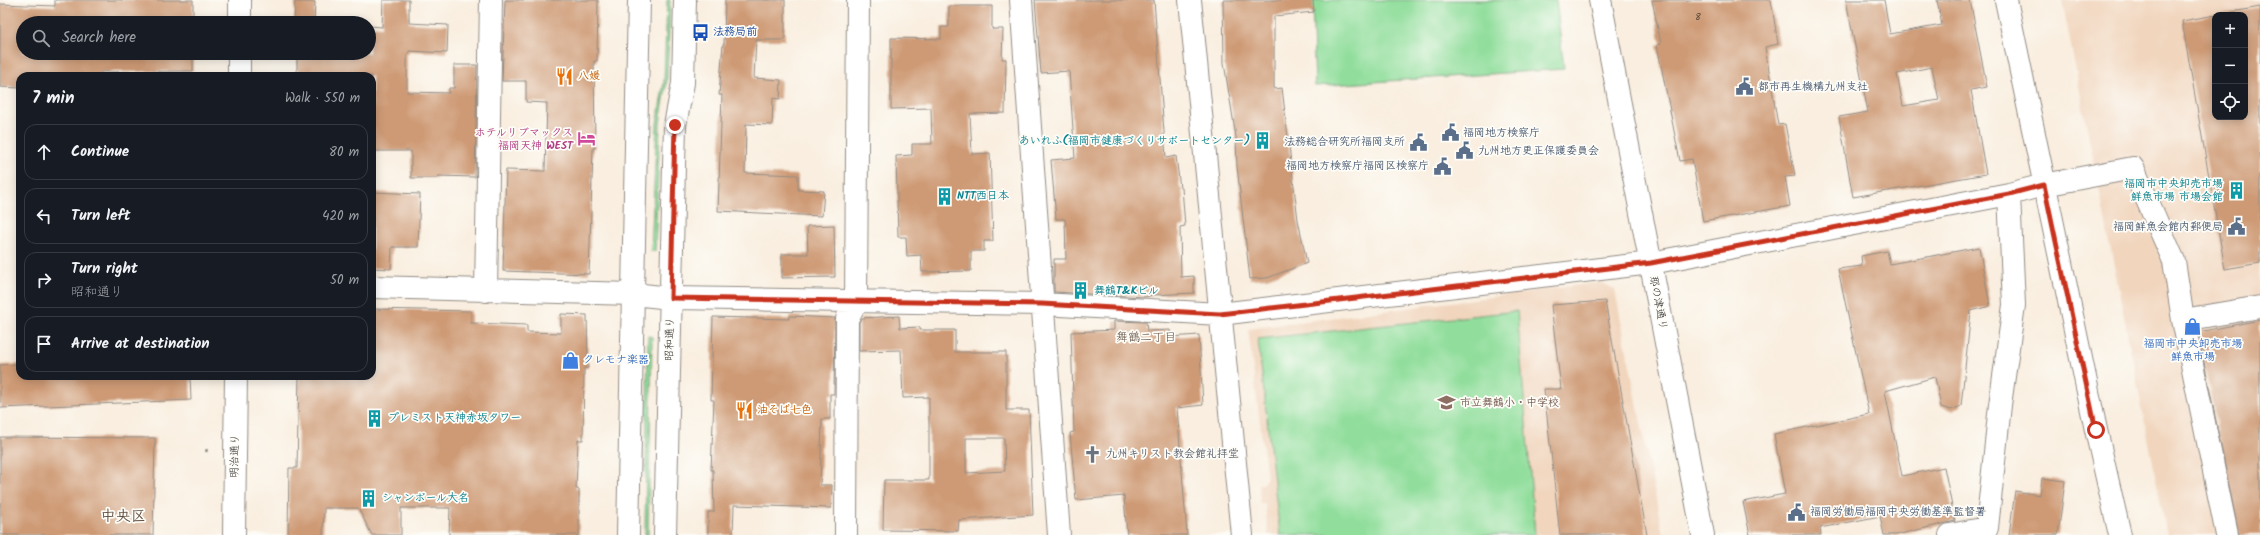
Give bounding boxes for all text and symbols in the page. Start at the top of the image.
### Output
house number: 8 [1695,10,1701,25]
map controls [2212,12,2248,120]
button: + [2212,12,2248,48]
search box [16,16,376,60]
bus stop icon: 法務局前 [690,22,710,42]
place label: 法務局前 [713,23,757,41]
text: Search here [62,26,136,50]
icon: search [30,27,52,49]
button: − [2212,48,2248,84]
restaurant icon: 八媛 [555,66,575,86]
place label: 八媛 [578,67,600,85]
public building icon: 都市再生機構九州支社 [1735,77,1755,97]
place label: 都市再生機構九州支社 [1758,78,1868,96]
button: locate [2212,84,2248,120]
text: 7 min [32,85,74,112]
text: Walk · 550 m [285,88,360,109]
route end [666,116,684,134]
public building icon: 福岡地方検察庁 [1440,123,1460,143]
place label: ホテルリブマックス 福岡天神 WEST [475,124,574,155]
place label: 福岡地方検察庁 [1463,124,1540,142]
hotel icon: ホテルリブマックス 福岡天神 WEST [576,129,596,149]
building icon: あいれふ(福岡市健康づくりサポートセンター) [1253,131,1273,151]
place label: あいれふ(福岡市健康づくりサポートセンター) [1019,132,1250,150]
public building icon: 法務総合研究所福岡支所 [1408,132,1428,152]
place label: 法務総合研究所福岡支所 [1284,133,1405,151]
text: Continue [71,140,129,164]
icon: ahead [33,141,55,163]
public building icon: 九州地方更正保護委員会 [1455,141,1475,161]
text: 80 m [329,142,359,163]
place label: 九州地方更正保護委員会 [1478,142,1599,160]
public building icon: 福岡地方検察庁福岡区検察庁 [1432,156,1452,176]
place label: 福岡地方検察庁福岡区検察庁 [1286,157,1429,175]
place label: 福岡市中央卸売市場 鮮魚市場 市場会館 [2124,175,2223,206]
building icon: 福岡市中央卸売市場 鮮魚市場 市場会館 [2226,180,2246,200]
building icon: NTT西日本 [934,186,954,206]
place label: NTT西日本 [957,187,1009,205]
text: Turn left [71,204,131,228]
icon: left [33,205,55,227]
text: 420 m [322,206,359,227]
public building icon: 福岡鮮魚会館内郵便局 [2226,217,2246,237]
place label: 福岡鮮魚会館内郵便局 [2113,218,2223,236]
text: Turn right [71,257,138,281]
icon: right [33,269,55,291]
text: 50 m [330,270,359,291]
street label: 那の津通り [1644,274,1672,332]
building icon: 舞鶴T&Kビル [1071,281,1091,301]
text: 昭和通り [71,282,123,303]
place label: 舞鶴T&Kビル [1094,282,1159,300]
shop icon: 福岡市中央卸売市場 鮮魚市場 [2183,316,2203,336]
street label: 昭和通り [661,317,679,361]
district label: 舞鶴二丁目 [1116,328,1176,347]
text: Arrive at destination [71,332,210,356]
icon: arrive [33,333,55,355]
place label: 福岡市中央卸売市場 鮮魚市場 [2144,335,2243,366]
shop icon: クレモナ楽器 [560,350,580,370]
place label: クレモナ楽器 [583,351,649,369]
school or university icon: 市立舞鶴小・中学校 [1437,393,1457,413]
place label: 市立舞鶴小・中学校 [1460,394,1559,412]
restaurant icon: 油そば七色 [734,400,754,420]
place label: 油そば七色 [757,401,812,419]
building icon: プレミスト天神赤坂タワー [365,408,385,428]
place label: プレミスト天神赤坂タワー [388,409,521,427]
route start [2087,421,2105,439]
street label: 明治通り [226,434,244,478]
church icon: 九州キリスト教会館礼拝堂 [1083,444,1103,464]
place label: 九州キリスト教会館礼拝堂 [1106,445,1239,463]
building icon: シャンボール大名 [359,488,379,508]
place label: シャンボール大名 [382,489,469,507]
public building icon: 福岡労働局福岡中央労働基準監督署 [1787,502,1807,522]
place label: 福岡労働局福岡中央労働基準監督署 [1810,503,1986,521]
district label: 中央区 [100,505,146,529]

